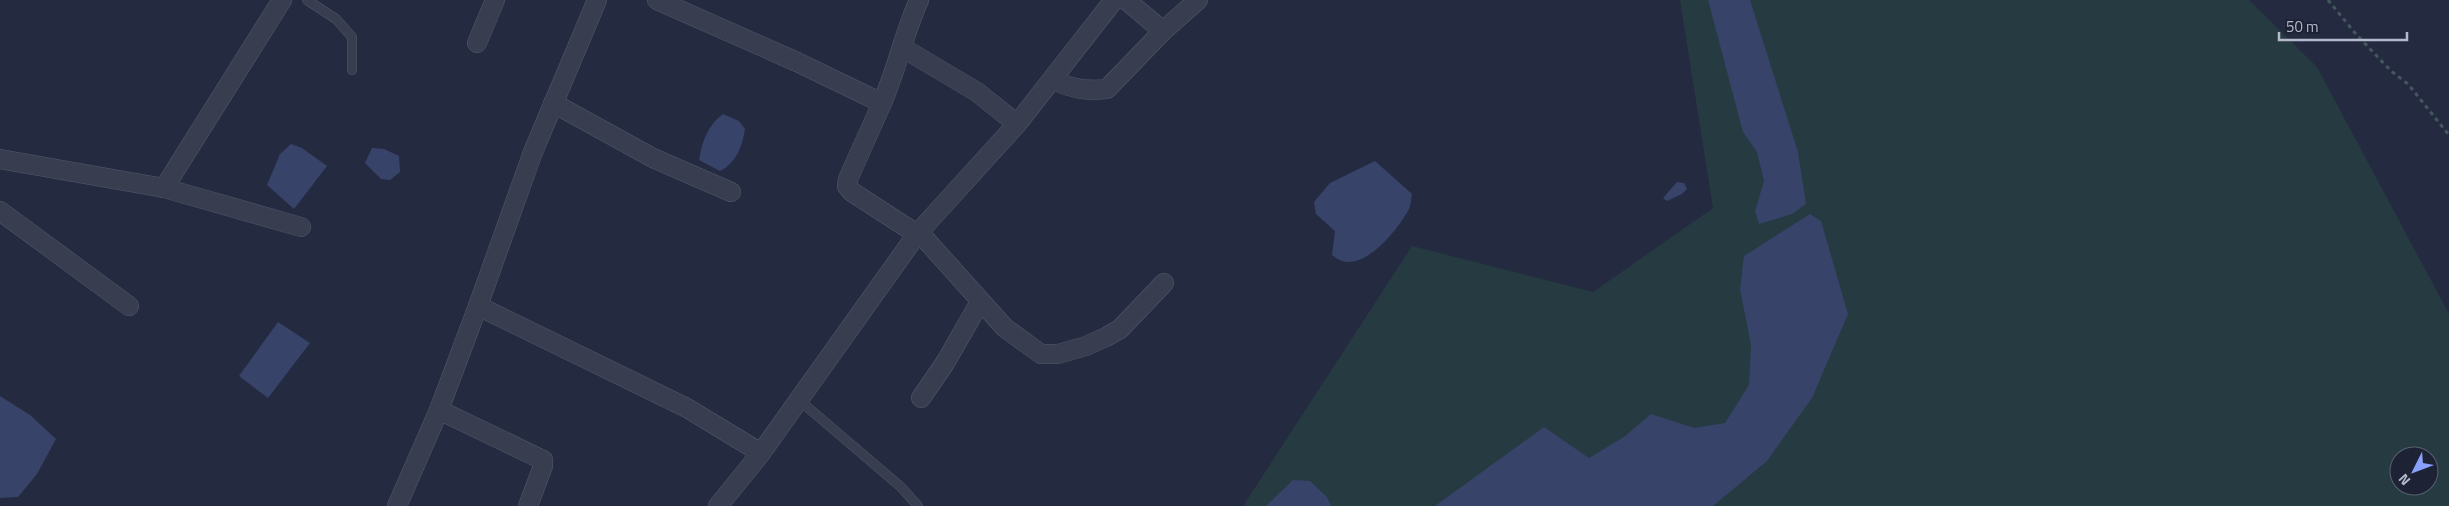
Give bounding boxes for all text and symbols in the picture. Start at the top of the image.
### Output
scale bar [2279,10,2406,42]
text: 50 m [2286,15,2319,38]
north arrow [2389,446,2439,496]
text: N [2393,469,2415,491]

